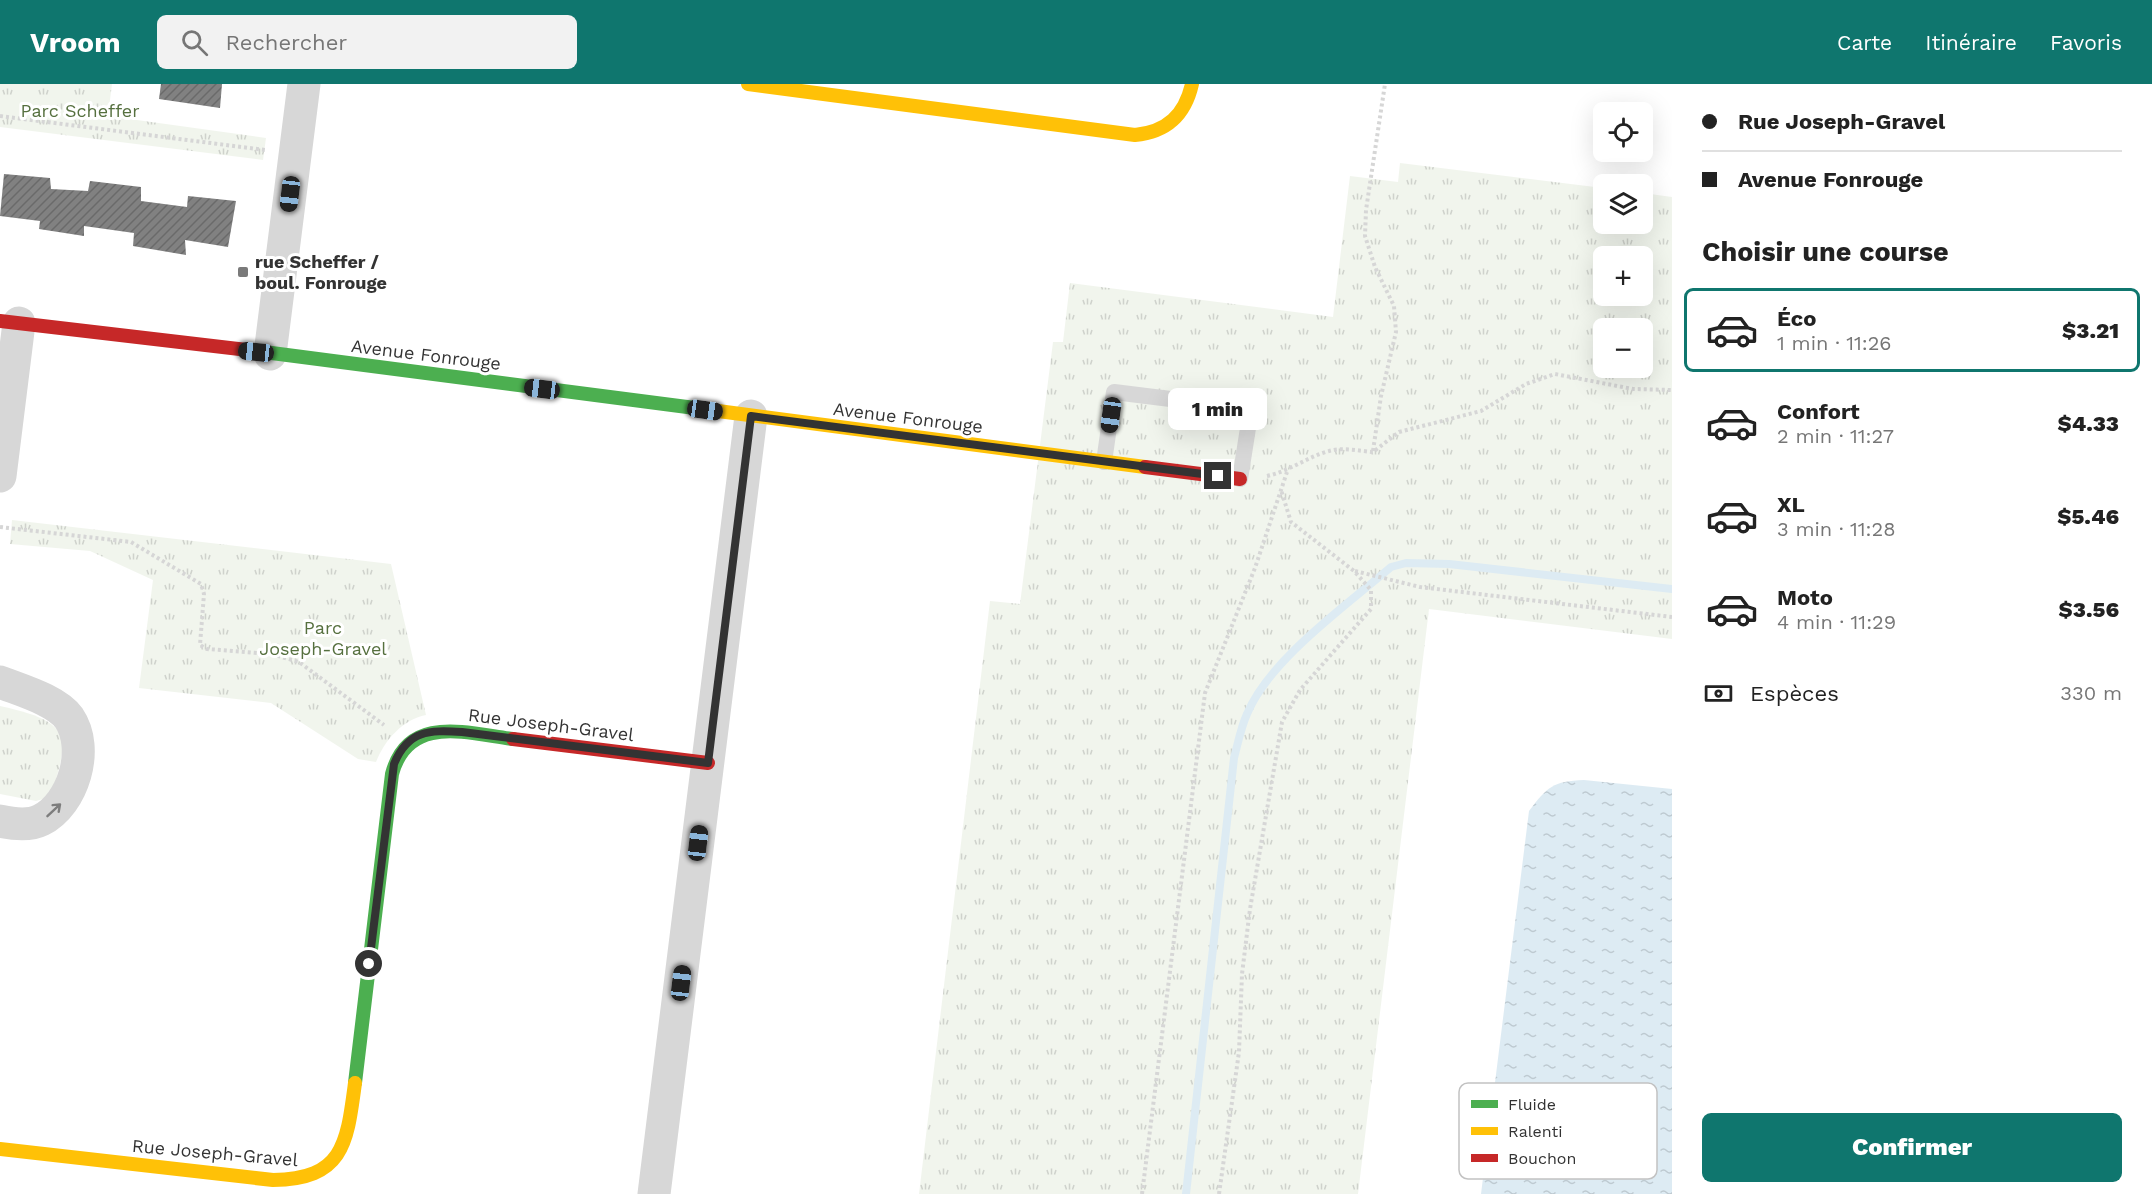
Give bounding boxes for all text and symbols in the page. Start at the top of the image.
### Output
search box [157,15,577,69]
text: Vroom [30,26,121,59]
icon: search [178,26,211,59]
text: Rechercher [226,30,347,55]
text: Carte [1837,30,1892,55]
text: Itinéraire [1925,30,2017,55]
text: Favoris [2050,30,2122,55]
park label: Parc Scheffer [20,100,140,121]
map controls [1593,102,1653,378]
button: locate [1593,102,1653,162]
text: Rue Joseph-Gravel [1738,109,1945,134]
text: Avenue Fonrouge [1738,167,1923,192]
button: layers [1593,174,1653,234]
car [279,175,301,213]
text: Choisir une course [1702,236,1949,268]
button: + [1593,246,1653,306]
place label: rue Scheffer / boul. Fonrouge [255,251,387,293]
marker: rue Scheffer / boul. Fonrouge [236,265,250,279]
icon: car [1705,303,1759,357]
text: Éco [1777,306,1816,331]
button: − [1593,318,1653,378]
text: $3.21 [2062,318,2119,343]
text: 1 min · 11:26 [1777,331,1891,355]
street label: Avenue Fonrouge [350,335,502,374]
car [237,341,275,363]
car [523,378,561,400]
callout: 1 min [1168,389,1268,431]
car [1100,396,1122,434]
icon: car [1705,396,1759,450]
text: 1 min [1192,397,1243,421]
street label: Avenue Fonrouge [832,398,984,437]
car [686,399,724,421]
text: Confort [1777,399,1860,424]
text: $4.33 [2057,411,2119,436]
text: 2 min · 11:27 [1777,424,1894,448]
route end [1204,462,1231,489]
icon: car [1705,489,1759,543]
text: XL [1777,492,1805,517]
text: $5.46 [2057,504,2119,529]
text: 3 min · 11:28 [1777,517,1896,541]
icon: car [1705,582,1759,636]
text: Moto [1777,585,1833,610]
text: $3.56 [2059,597,2119,622]
text: 4 min · 11:29 [1777,610,1896,634]
park label: Parc Joseph-Gravel [259,617,387,659]
icon: cash [1702,677,1735,710]
text: Espèces [1750,681,1839,706]
text: 330 m [2060,681,2122,705]
street label: Rue Joseph-Gravel [467,704,635,745]
one-way arrow [46,803,61,817]
car [687,824,709,862]
route start [355,950,382,977]
car [670,964,692,1002]
legend [1459,1083,1657,1179]
text: Fluide [1508,1095,1556,1114]
button: Confirmer [1702,1113,2122,1182]
text: Ralenti [1508,1122,1563,1141]
street label: Rue Joseph-Gravel [131,1135,299,1170]
text: Bouchon [1508,1149,1576,1168]

